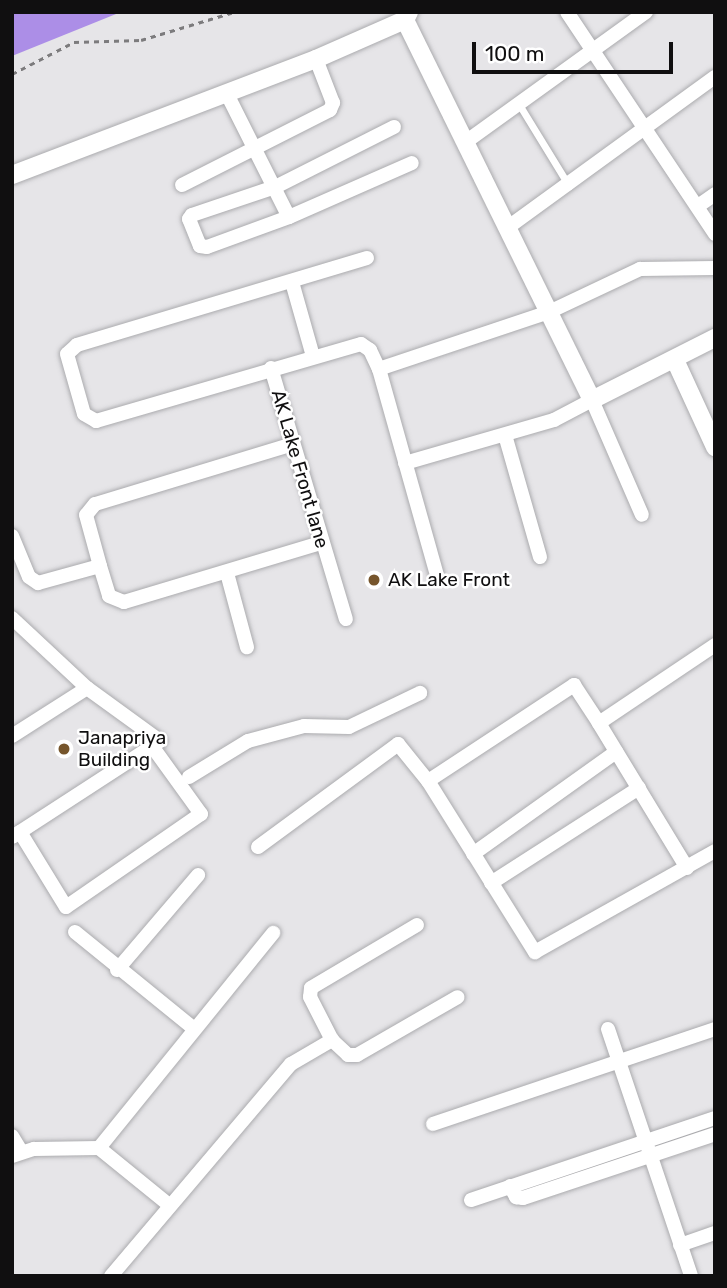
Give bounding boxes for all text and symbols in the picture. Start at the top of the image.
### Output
scale bar [475,28,676,72]
text: 100 m [485,41,544,66]
street label: AK Lake Front lane [266,387,334,551]
place label: AK Lake Front [388,569,510,591]
marker: AK Lake Front [366,572,382,588]
place label: Janapriya Building [78,727,166,771]
marker: Janapriya Building [56,741,72,757]

